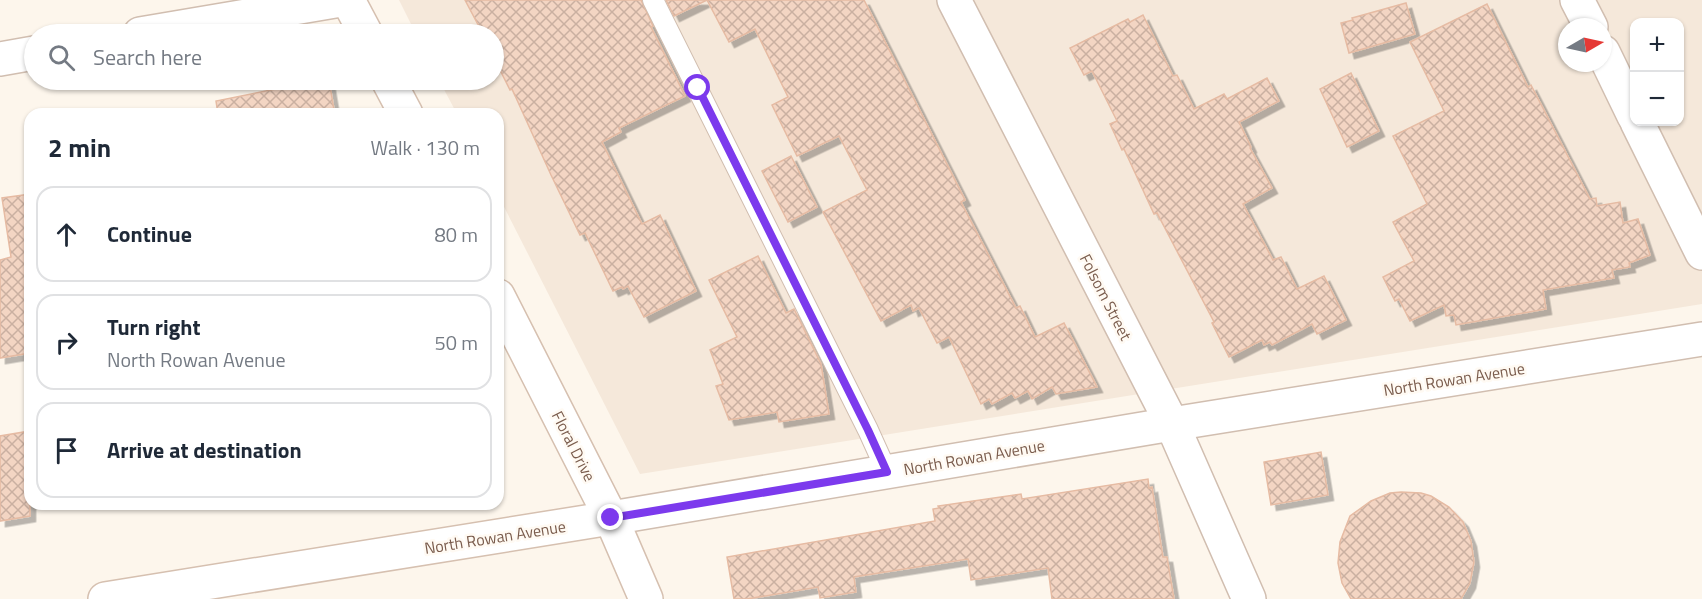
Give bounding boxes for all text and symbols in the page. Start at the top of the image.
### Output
north arrow [1558,18,1612,72]
map controls [1630,18,1684,126]
button: + [1630,18,1684,72]
search box [24,24,504,90]
text: Search here [93,40,202,74]
icon: search [45,41,78,74]
button: − [1630,72,1684,126]
route start [684,74,710,100]
text: 2 min [48,128,111,167]
text: Walk · 130 m [371,132,480,163]
text: Continue [107,217,192,251]
icon: ahead [50,218,83,251]
text: 80 m [434,219,478,250]
street label: Folsom Street [1074,250,1138,345]
text: Turn right [107,310,201,344]
icon: right [50,326,83,359]
text: 50 m [434,327,478,358]
text: North Rowan Avenue [107,344,286,375]
street label: North Rowan Avenue [1382,356,1526,402]
street label: Floral Drive [546,407,602,485]
text: Arrive at destination [107,433,302,467]
street label: North Rowan Avenue [902,433,1046,481]
icon: arrive [50,434,83,467]
route end [597,504,623,530]
street label: North Rowan Avenue [423,514,567,560]

